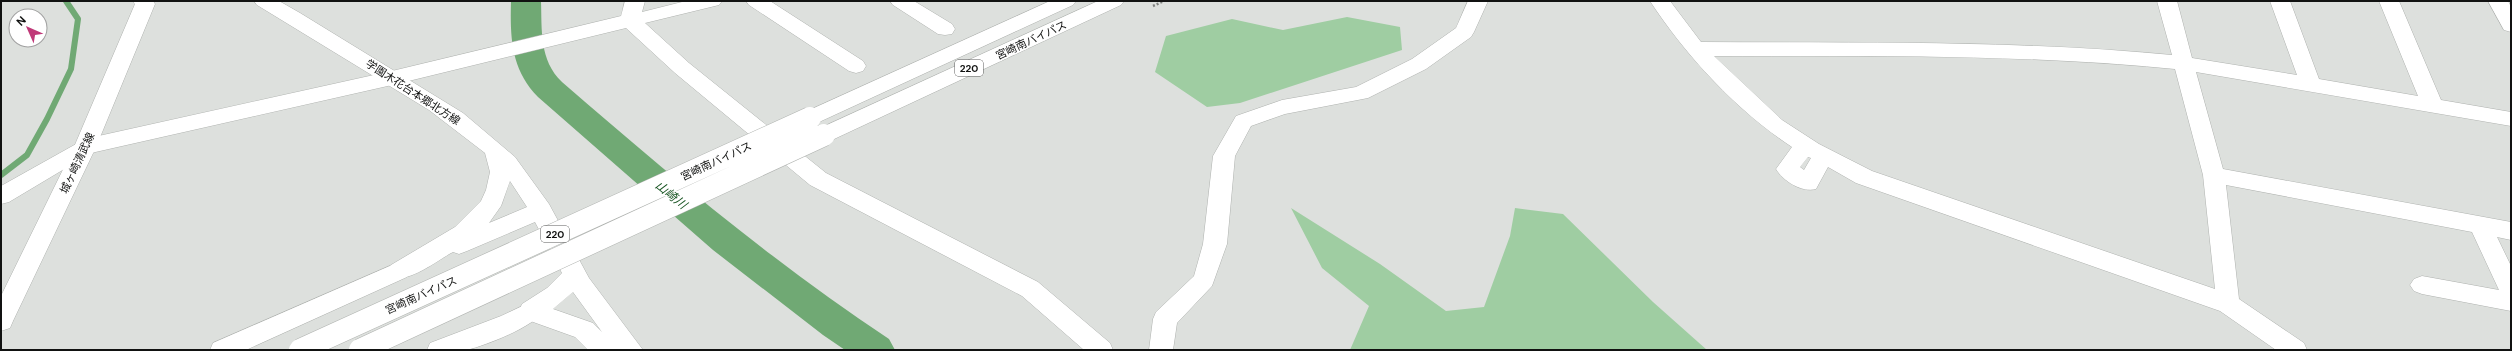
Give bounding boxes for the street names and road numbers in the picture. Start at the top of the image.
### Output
street label: 宮崎南バイパス [993,17,1069,63]
street label: 学園木花台本郷北方線 [363,56,463,128]
road number: 220 [955,60,983,76]
street label: 城ヶ崎清武線 [57,130,97,196]
street label: 宮崎南バイパス [678,138,754,184]
road number: 220 [541,226,569,242]
street label: 宮崎南バイパス [383,273,459,317]

